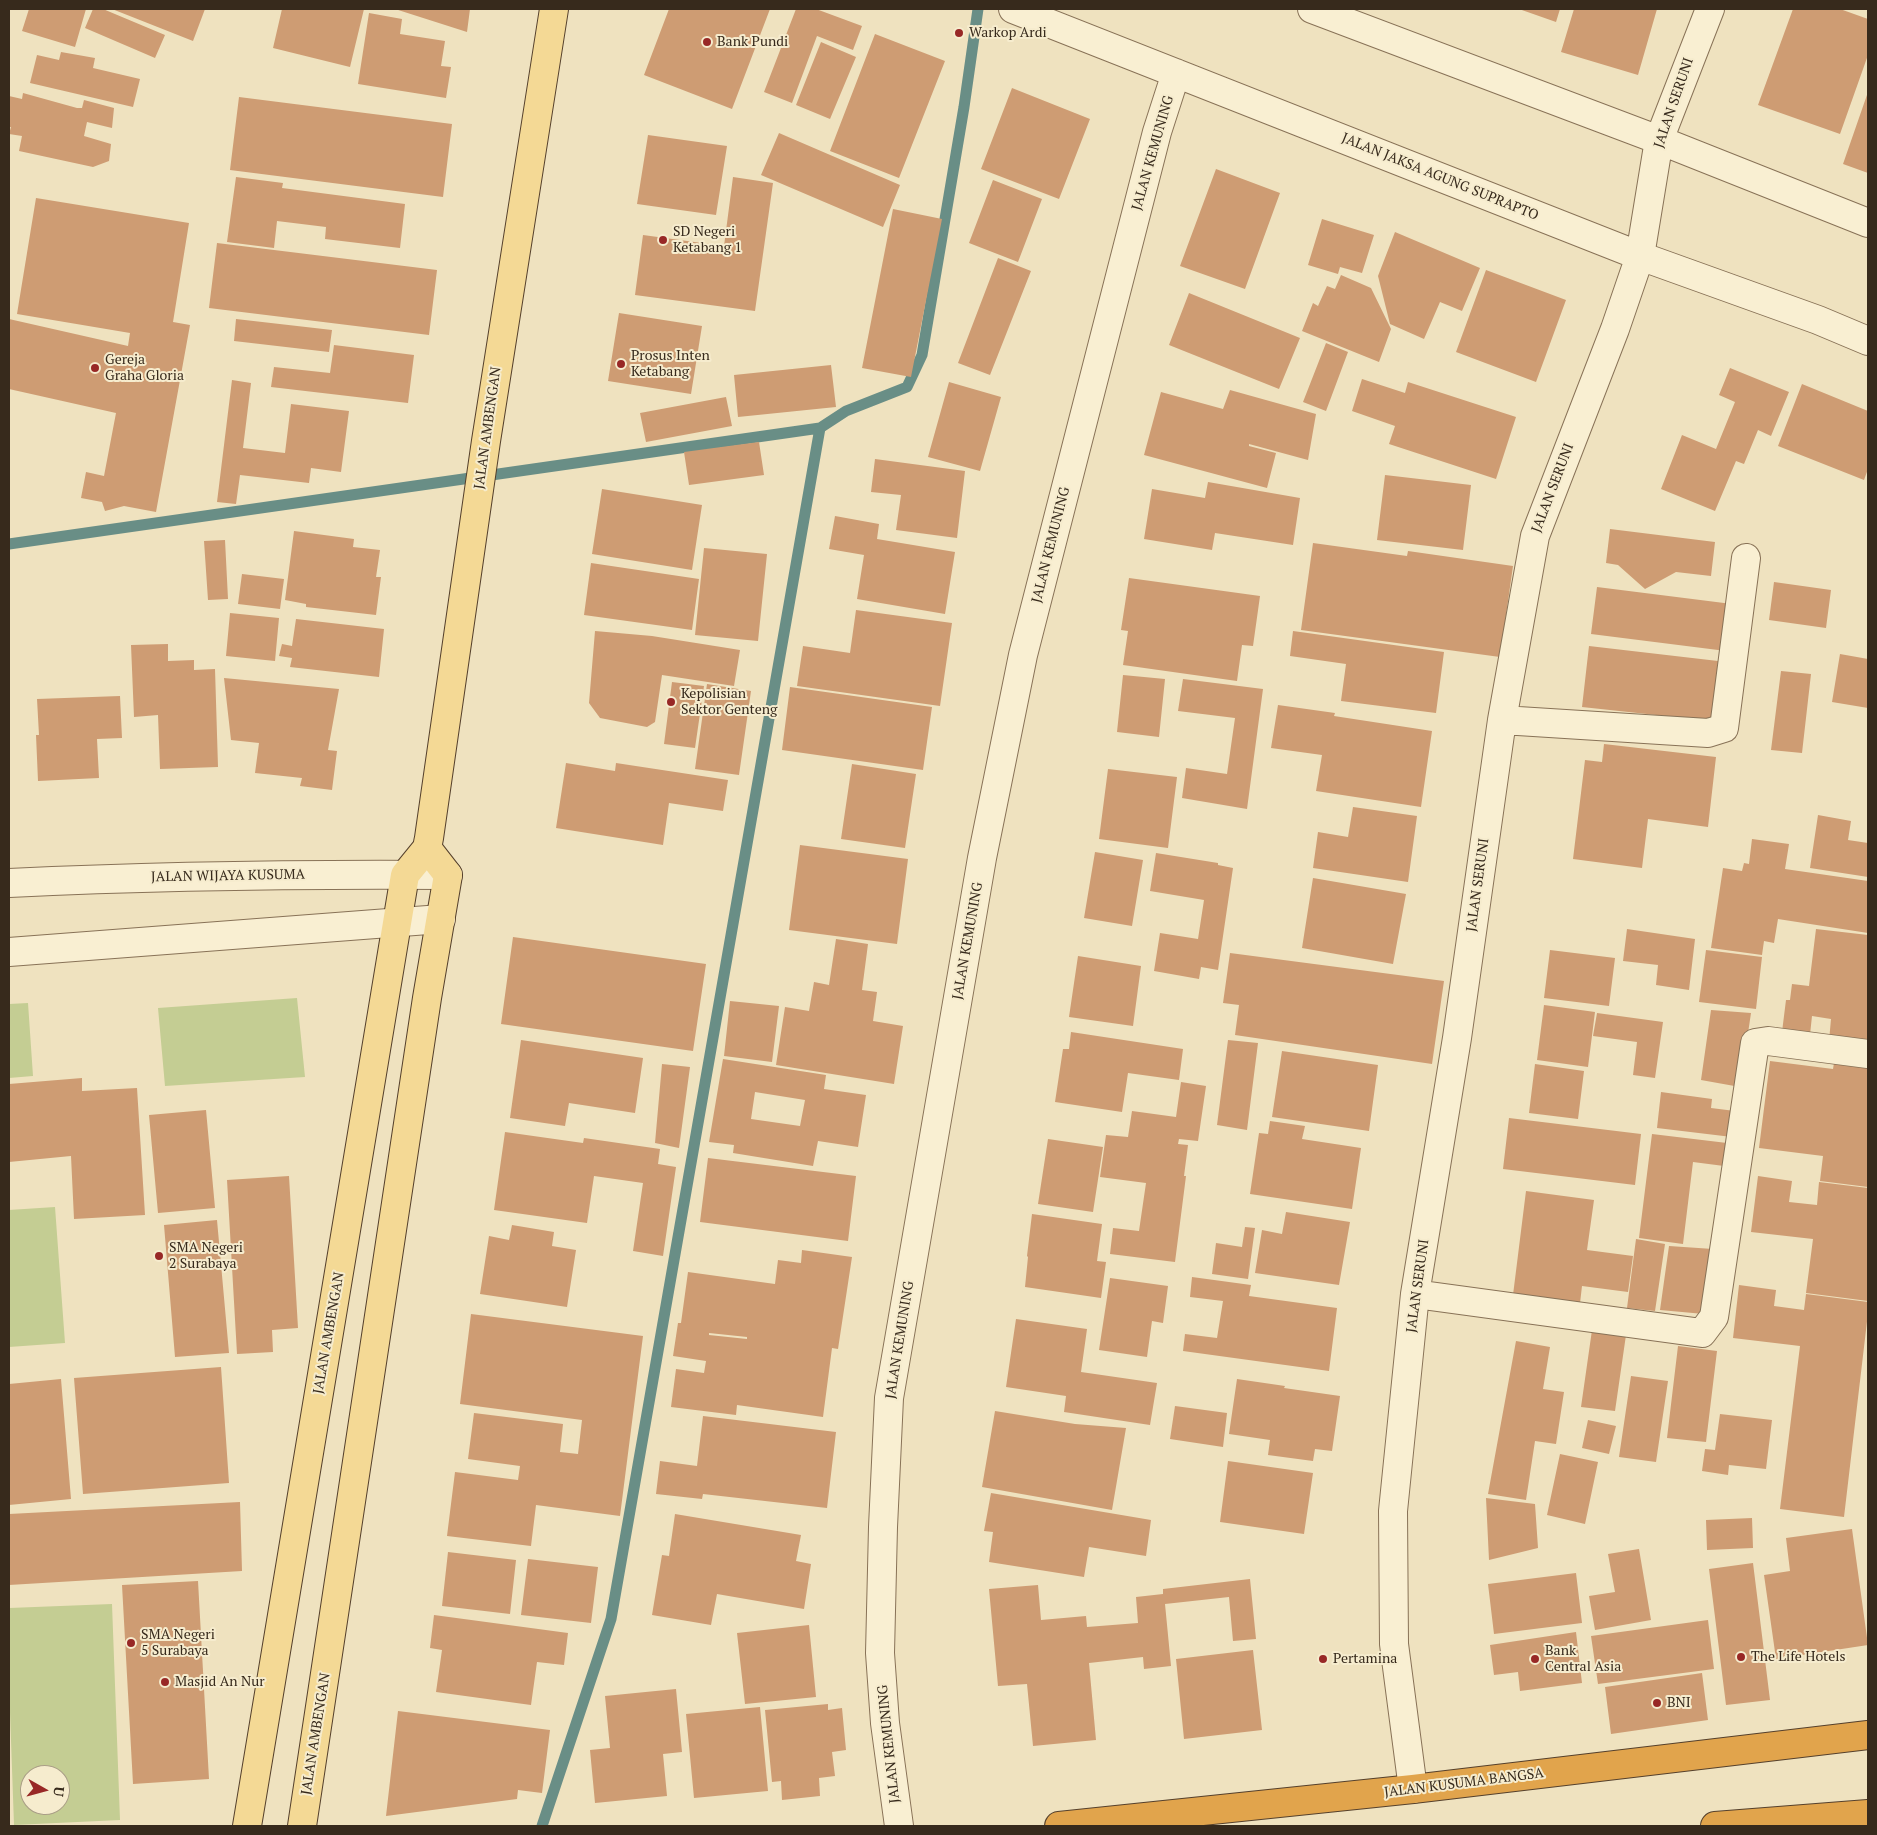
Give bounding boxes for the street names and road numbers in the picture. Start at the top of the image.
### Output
street label: JALAN SERUNI [1651,56,1697,150]
street label: JALAN KEMUNING [1129,93,1177,213]
street label: JALAN JAKSA AGUNG SUPRAPTO [1339,130,1541,224]
street label: JALAN AMBENGAN [471,366,505,490]
street label: JALAN SERUNI [1528,441,1578,535]
street label: JALAN KEMUNING [1028,485,1074,605]
street label: JALAN SERUNI [1463,837,1493,933]
street label: JALAN WIJAYA KUSUMA [151,866,305,886]
street label: JALAN KEMUNING [949,881,987,1001]
street label: JALAN SERUNI [1403,1238,1433,1334]
street label: JALAN AMBENGAN [310,1271,348,1395]
street label: JALAN KEMUNING [882,1280,918,1400]
street label: JALAN AMBENGAN [298,1672,334,1796]
street label: JALAN KEMUNING [874,1684,904,1804]
street label: JALAN KUSUMA BANGSA [1383,1765,1545,1801]

